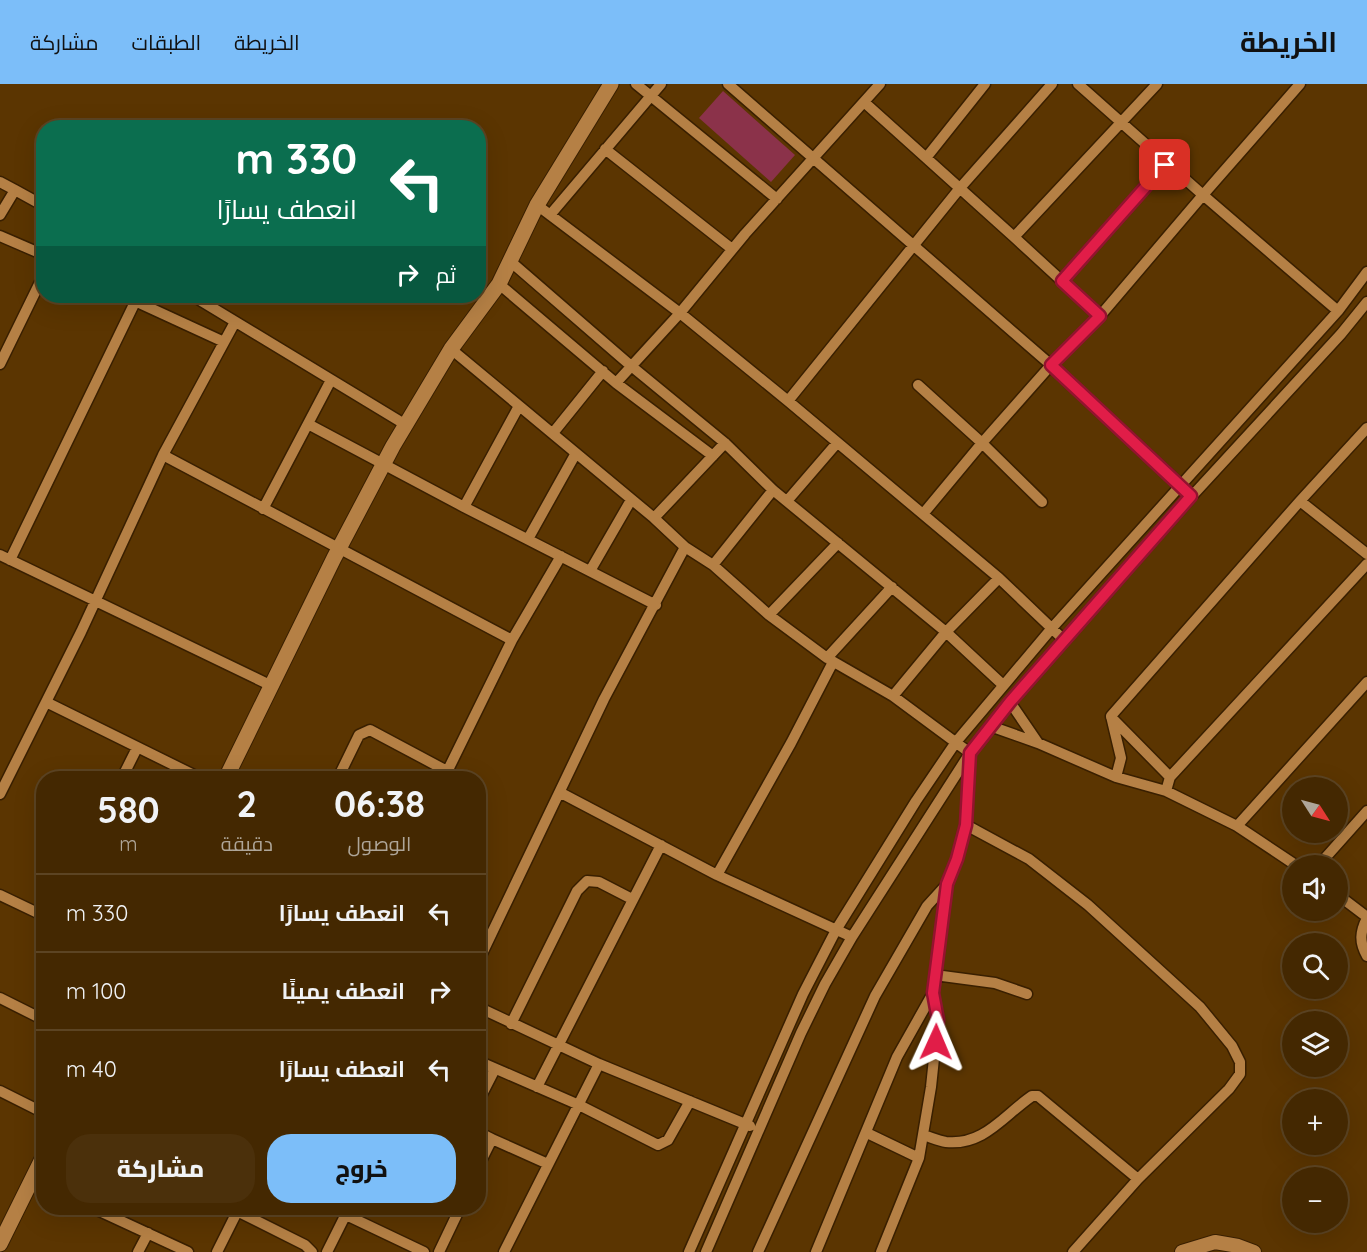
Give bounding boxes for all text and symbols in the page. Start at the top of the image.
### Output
text: الخريطة [1240,24,1337,59]
text: مشاركة [30,29,99,55]
text: الطبقات [132,29,201,55]
text: الخريطة [234,29,300,55]
text: 330 m [236,132,357,185]
pin [1139,139,1190,190]
icon: left [378,144,456,222]
icon: arrive [1148,148,1181,181]
text: انعطف يسارًا [217,192,357,226]
icon: right [391,258,424,291]
text: ثم [436,261,456,289]
north arrow [1282,777,1348,843]
map controls [1282,777,1348,1233]
text: 2 [237,781,257,826]
text: 06:38 [334,781,425,826]
text: 580 [97,787,160,832]
text: m [119,831,138,856]
text: دقيقة [221,831,273,856]
text: الوصول [348,831,411,856]
button: sound [1282,855,1348,921]
icon: left [423,897,456,930]
text: 330 m [66,899,128,927]
text: انعطف يسارًا [279,899,405,927]
button: search [1282,933,1348,999]
icon: right [423,975,456,1008]
text: 100 m [66,977,126,1005]
text: انعطف يمينًا [282,977,405,1005]
position arrow [904,1010,968,1074]
button: layers [1282,1011,1348,1077]
icon: left [423,1053,456,1086]
text: 40 m [66,1055,117,1083]
text: انعطف يسارًا [279,1055,405,1083]
button: + [1282,1089,1348,1155]
button: مشاركة [66,1134,255,1203]
button: خروج [267,1134,456,1203]
button: − [1282,1167,1348,1233]

